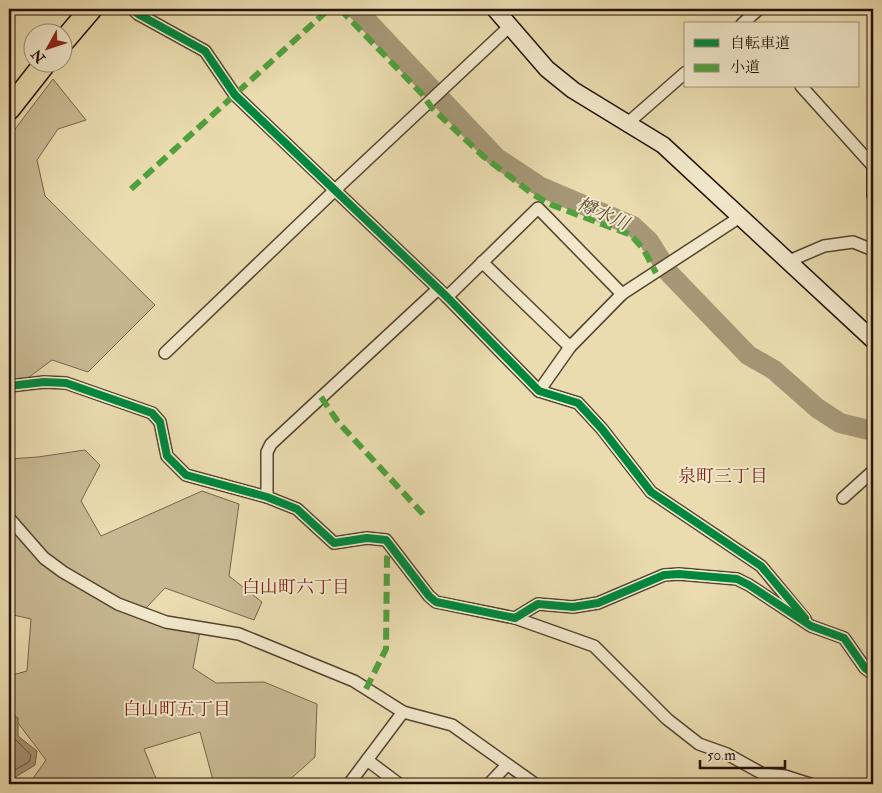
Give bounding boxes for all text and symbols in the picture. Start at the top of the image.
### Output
north arrow [22,22,72,72]
legend [684,22,860,88]
text: 自転車道 [730,34,790,53]
text: N [28,45,50,67]
text: 小道 [730,58,760,77]
water label: 樽水川 [574,193,634,236]
district label: 泉町三丁目 [678,465,768,488]
district label: 白山町六丁目 [242,576,350,599]
district label: 白山町五丁目 [123,698,231,721]
scale bar [700,738,784,770]
text: 50 m [707,746,736,765]

